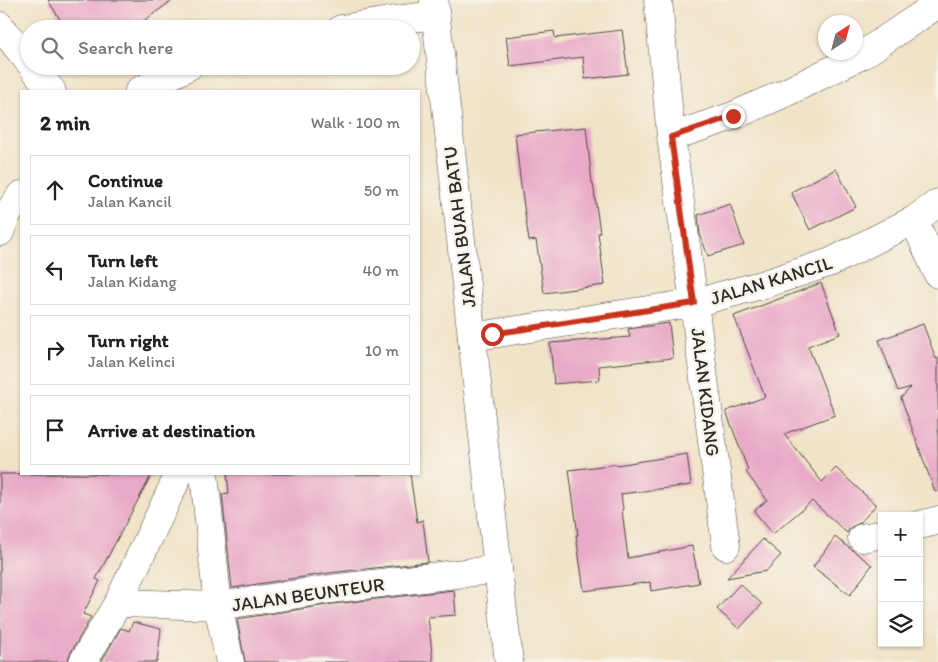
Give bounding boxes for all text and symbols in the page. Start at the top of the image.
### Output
north arrow [818,15,863,60]
search box [20,20,420,75]
icon: search [38,34,66,62]
text: Search here [78,36,173,59]
route end [722,105,745,128]
text: 2 min [40,110,90,135]
text: Walk · 100 m [311,113,400,132]
street label: JALAN BUAH BATU [438,145,481,309]
text: Continue [88,169,163,192]
icon: ahead [41,176,69,204]
text: 50 m [364,181,399,200]
text: Jalan Kancil [88,192,172,211]
text: Turn left [88,249,158,272]
street label: JALAN KANCIL [708,251,835,310]
icon: left [41,256,69,284]
text: 40 m [362,261,399,280]
text: Jalan Kidang [88,272,177,291]
route start [481,323,504,346]
street label: JALAN KIDANG [686,326,725,458]
text: Turn right [88,329,169,352]
icon: right [41,336,69,364]
text: 10 m [365,341,399,360]
text: Jalan Kelinci [88,352,175,371]
icon: arrive [41,416,69,444]
text: Arrive at destination [88,419,255,442]
map controls [878,512,923,647]
button: + [878,512,923,557]
button: − [878,557,923,602]
street label: JALAN BEUNTEUR [230,572,386,617]
button: layers [878,602,923,647]

